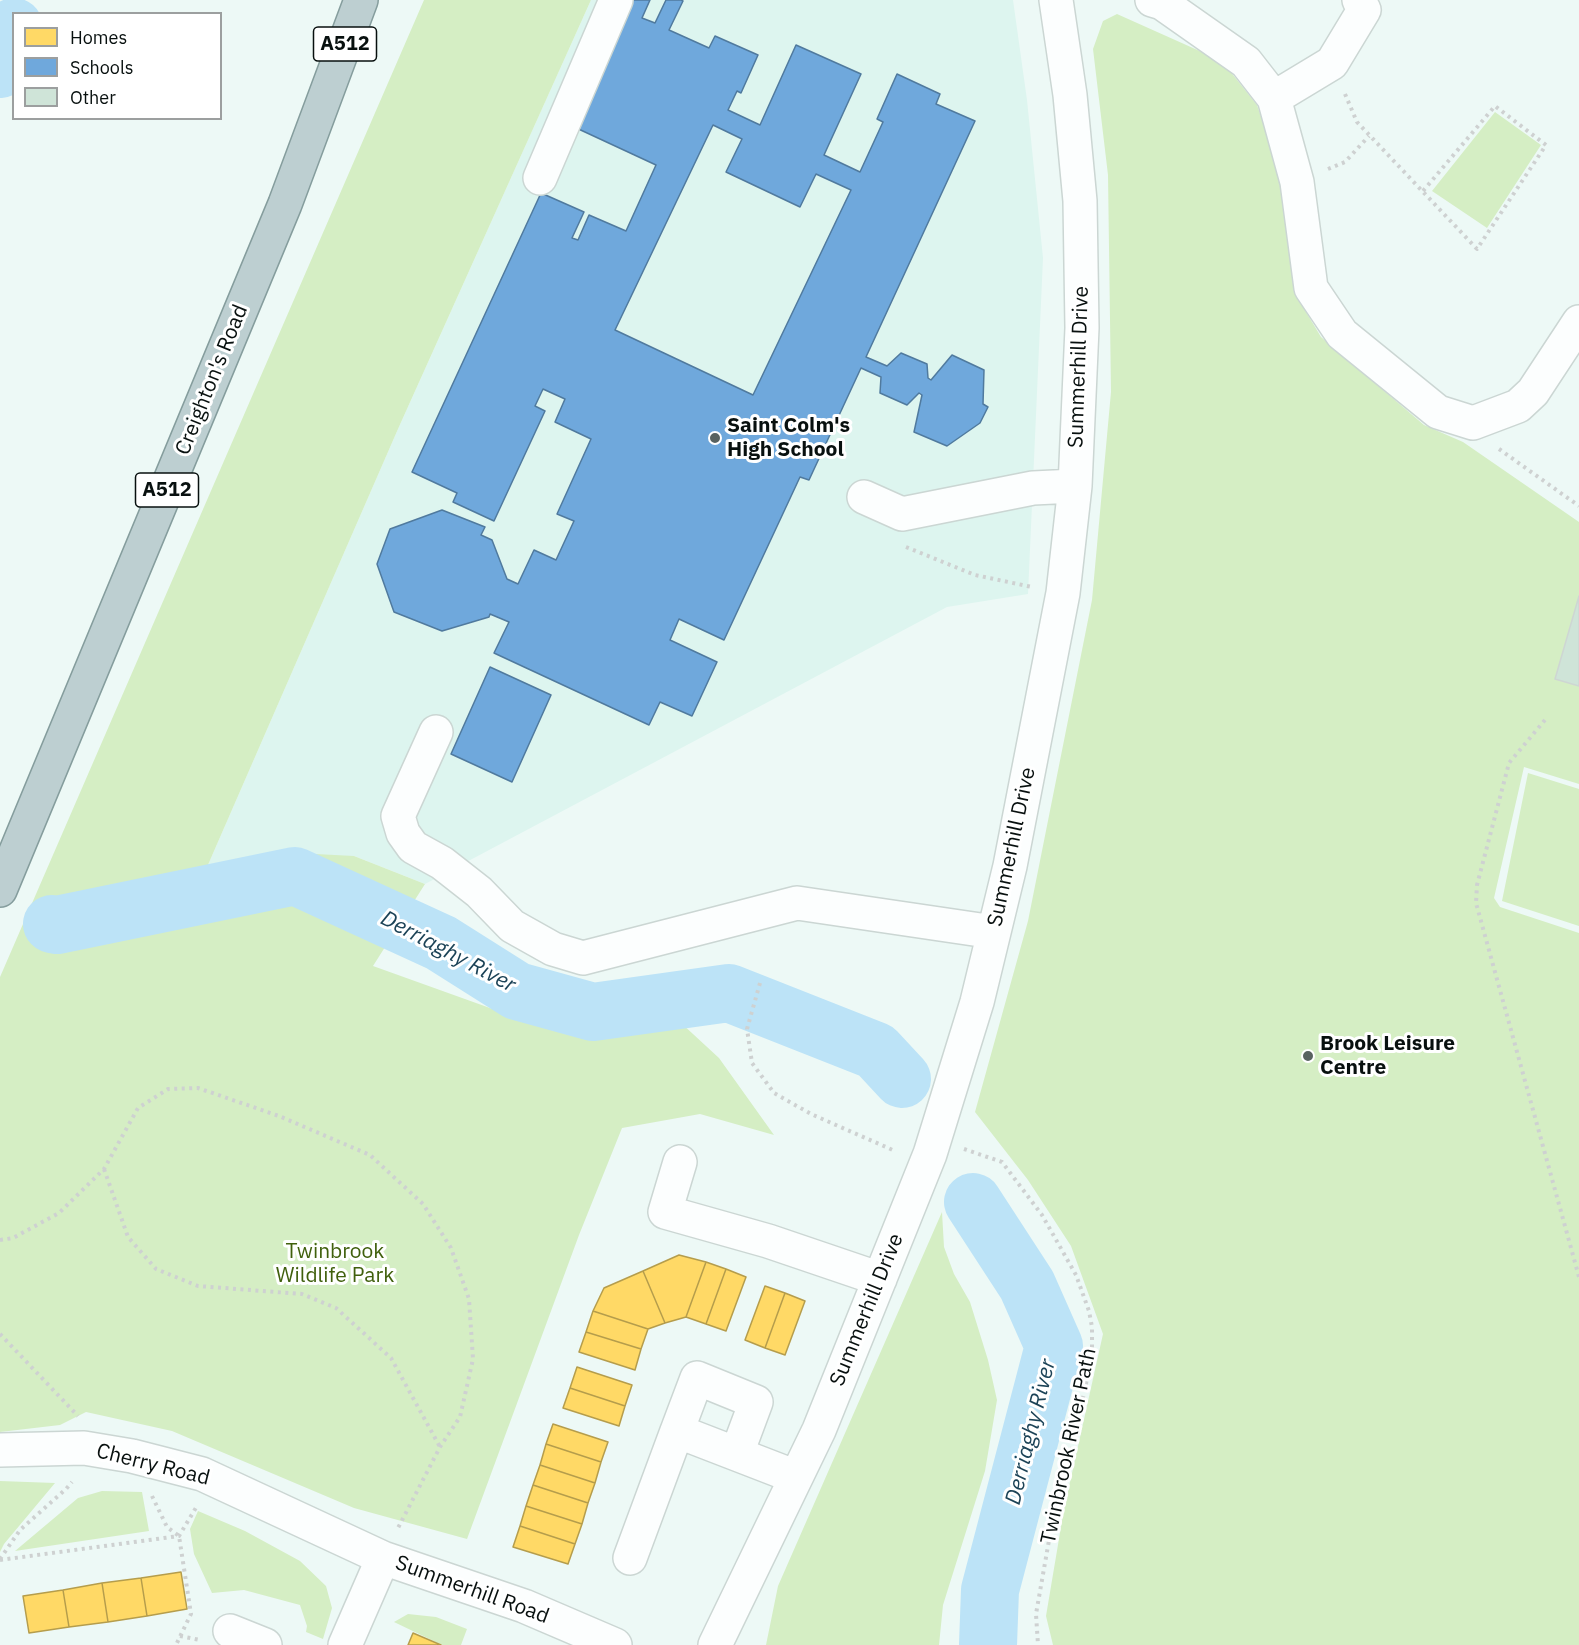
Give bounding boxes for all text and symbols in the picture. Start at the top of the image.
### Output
legend [12,12,222,120]
text: Homes [70,26,127,49]
road number: A512 [314,27,376,61]
text: Schools [70,56,134,79]
text: Other [70,86,116,109]
street label: Summerhill Drive [1064,285,1094,449]
street label: Creighton's Road [170,301,254,459]
place label: Saint Colm's High School [727,413,850,463]
marker: Saint Colm's High School [708,431,722,445]
road number: A512 [136,473,198,507]
street label: Summerhill Drive [983,765,1041,929]
water label: Derriaghy River [376,905,520,999]
place label: Brook Leisure Centre [1320,1031,1455,1081]
marker: Brook Leisure Centre [1301,1049,1315,1063]
street label: Summerhill Drive [825,1230,909,1390]
park label: Twinbrook Wildlife Park [276,1239,394,1289]
street label: Twinbrook River Path [1036,1346,1102,1546]
water label: Derriaghy River [1000,1357,1062,1507]
street label: Cherry Road [94,1439,212,1491]
street label: Summerhill Road [392,1550,552,1630]

